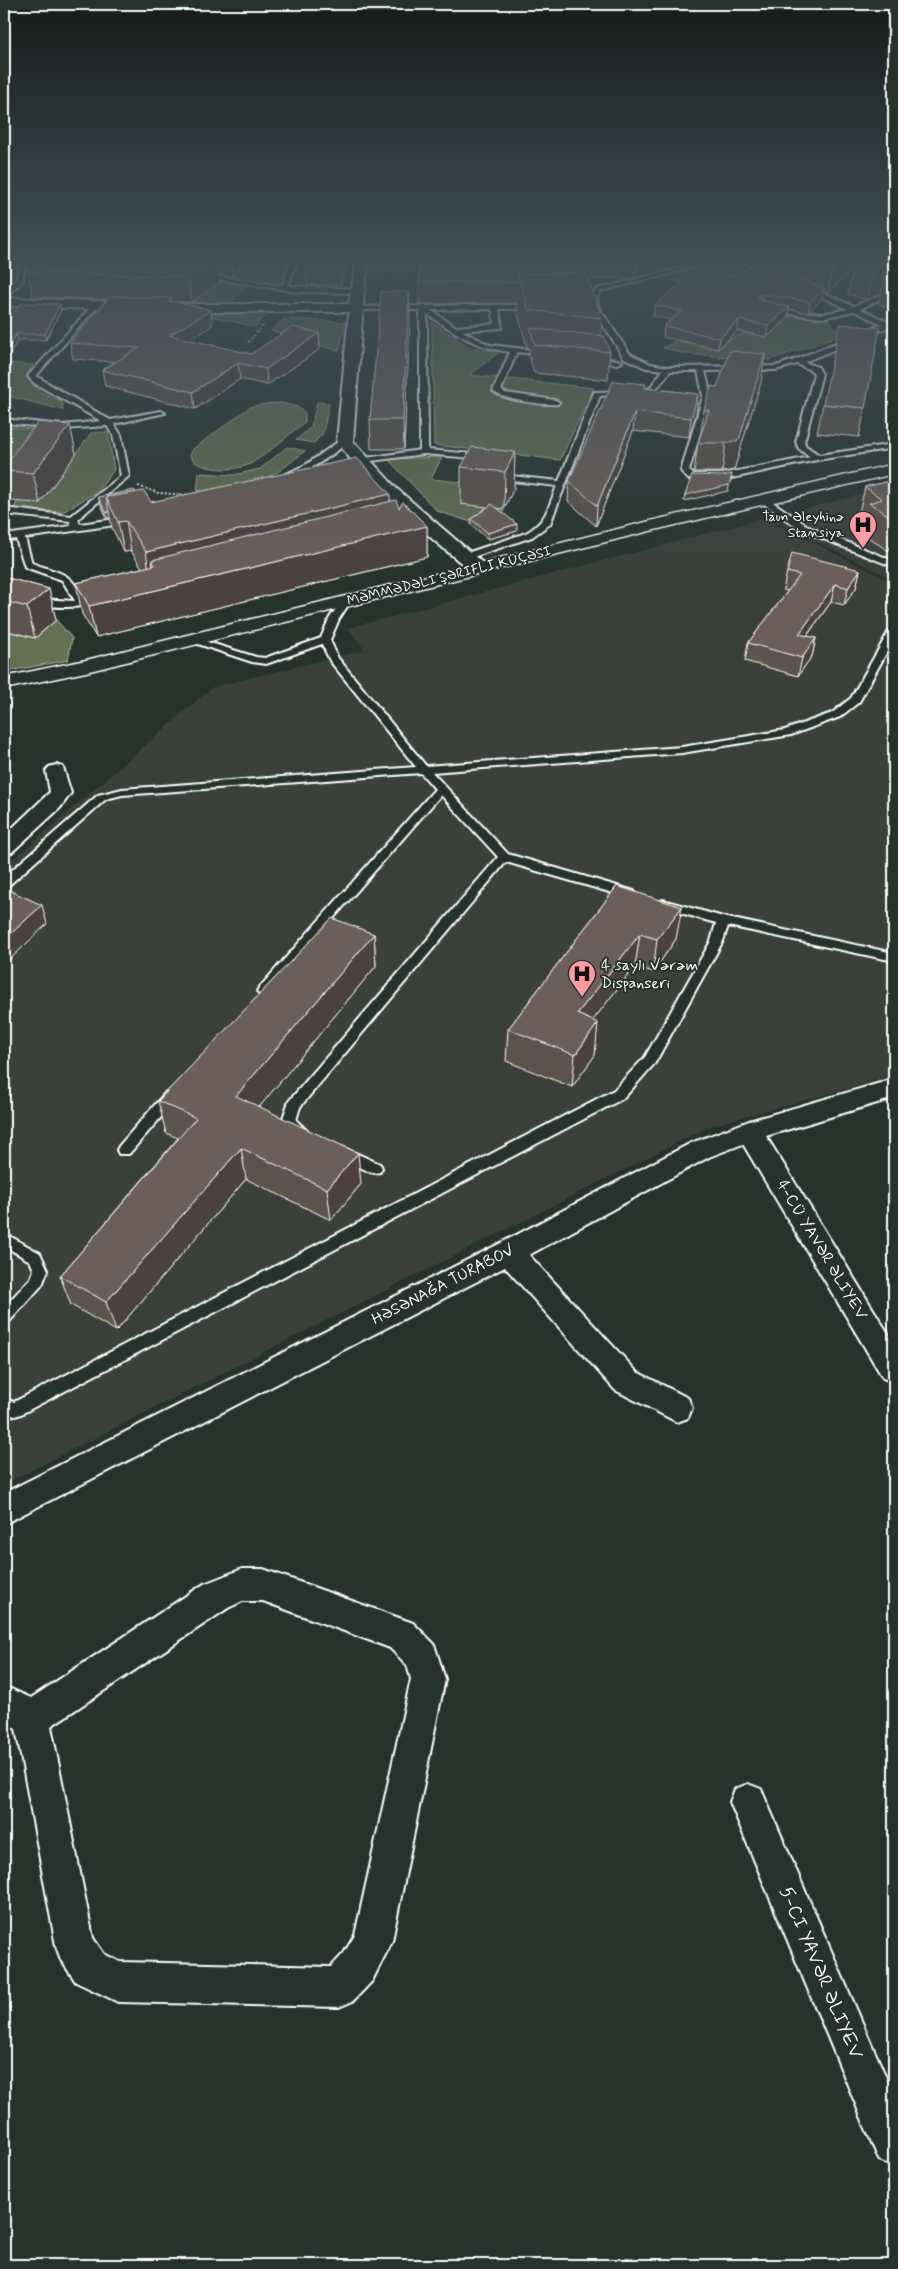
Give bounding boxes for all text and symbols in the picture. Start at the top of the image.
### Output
place label: Taun Əleyhinə Stansiya [762,508,845,542]
hospital icon: Taun Əleyhinə Stansiya [848,510,878,549]
street label: MƏMMƏDƏLI ŞƏRIFLI KÜÇƏSI [345,542,553,610]
place label: 4 saylı Vərəm Dispanseri [601,955,698,994]
hospital icon: 4 saylı Vərəm Dispanseri [567,959,597,998]
street label: 4-CÜ YAVƏR ƏLIYEV [772,1176,872,1324]
street label: HƏSƏNAĞA TURABOV [368,1240,518,1330]
street label: 5-CI YAVƏR ƏLIYEV [773,1883,869,2063]

